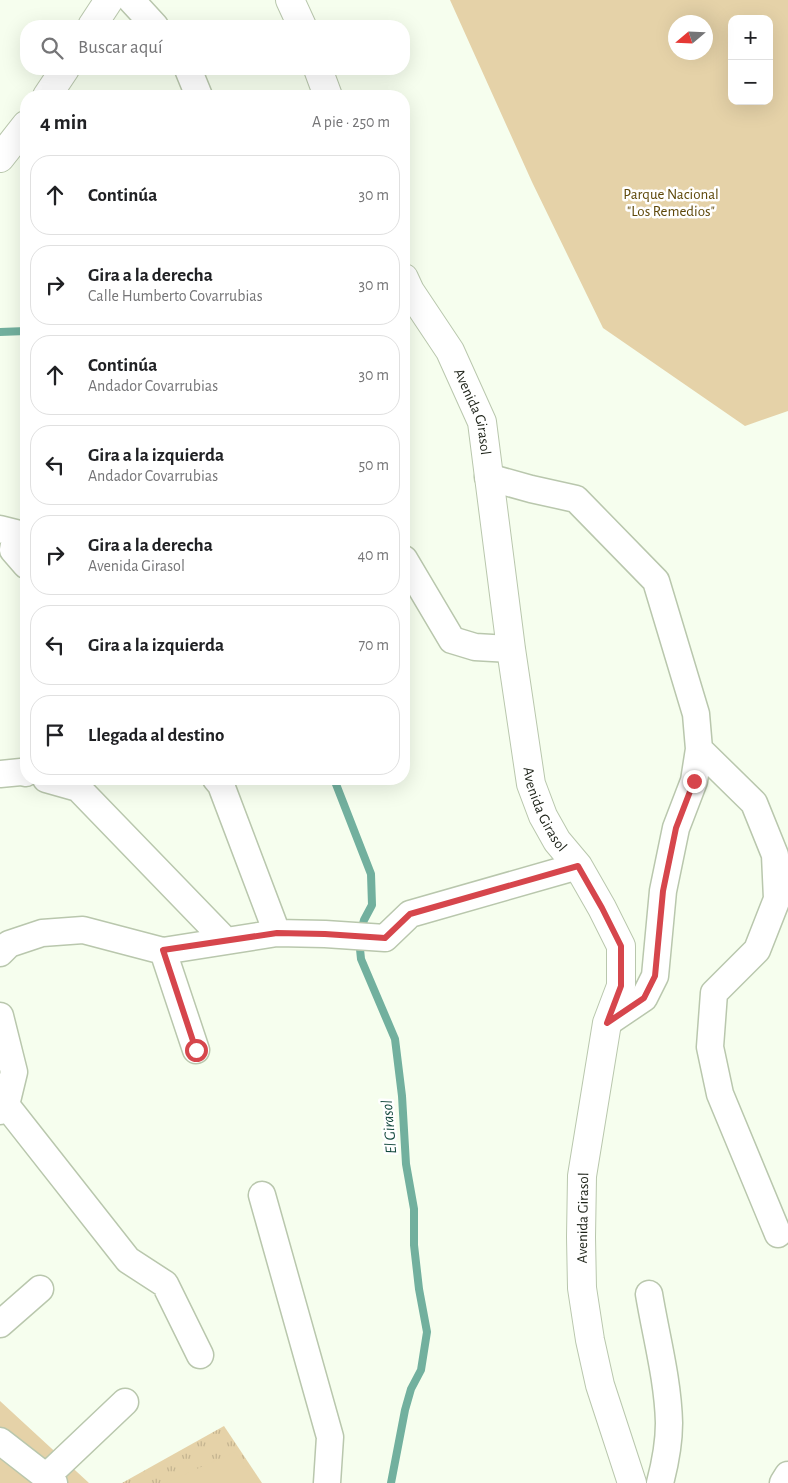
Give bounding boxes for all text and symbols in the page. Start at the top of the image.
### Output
north arrow [668,15,713,60]
map controls [728,15,773,105]
button: + [728,15,773,60]
search box [20,20,410,75]
icon: search [38,34,66,62]
text: Buscar aquí [78,38,163,57]
button: − [728,60,773,105]
text: 4 min [40,112,87,133]
text: A pie · 250 m [312,114,390,130]
icon: ahead [41,181,69,209]
text: Continúa [88,186,157,205]
text: 30 m [359,187,389,203]
park label: Parque Nacional "Los Remedios" [623,187,719,219]
text: Gira a la derecha [88,266,213,285]
icon: right [41,271,69,299]
text: 30 m [359,277,389,293]
text: Calle Humberto Covarrubias [88,288,263,304]
text: Continúa [88,356,157,375]
icon: ahead [41,361,69,389]
street label: Avenida Girasol [451,366,494,456]
text: 30 m [359,367,389,383]
text: Andador Covarrubias [88,378,218,394]
text: Gira a la izquierda [88,446,224,465]
icon: left [41,451,69,479]
text: 50 m [358,457,389,473]
text: Andador Covarrubias [88,468,218,484]
text: Gira a la derecha [88,536,213,555]
icon: right [41,541,69,569]
text: 40 m [357,547,389,563]
text: Avenida Girasol [88,558,185,574]
icon: left [41,631,69,659]
text: Gira a la izquierda [88,636,224,655]
text: 70 m [358,637,389,653]
icon: arrive [41,721,69,749]
text: Llegada al destino [88,726,225,745]
street label: Avenida Girasol [521,766,570,854]
route end [683,770,706,793]
route start [185,1039,208,1062]
water label: El Girasol [379,1099,399,1155]
street label: Avenida Girasol [575,1172,591,1264]

